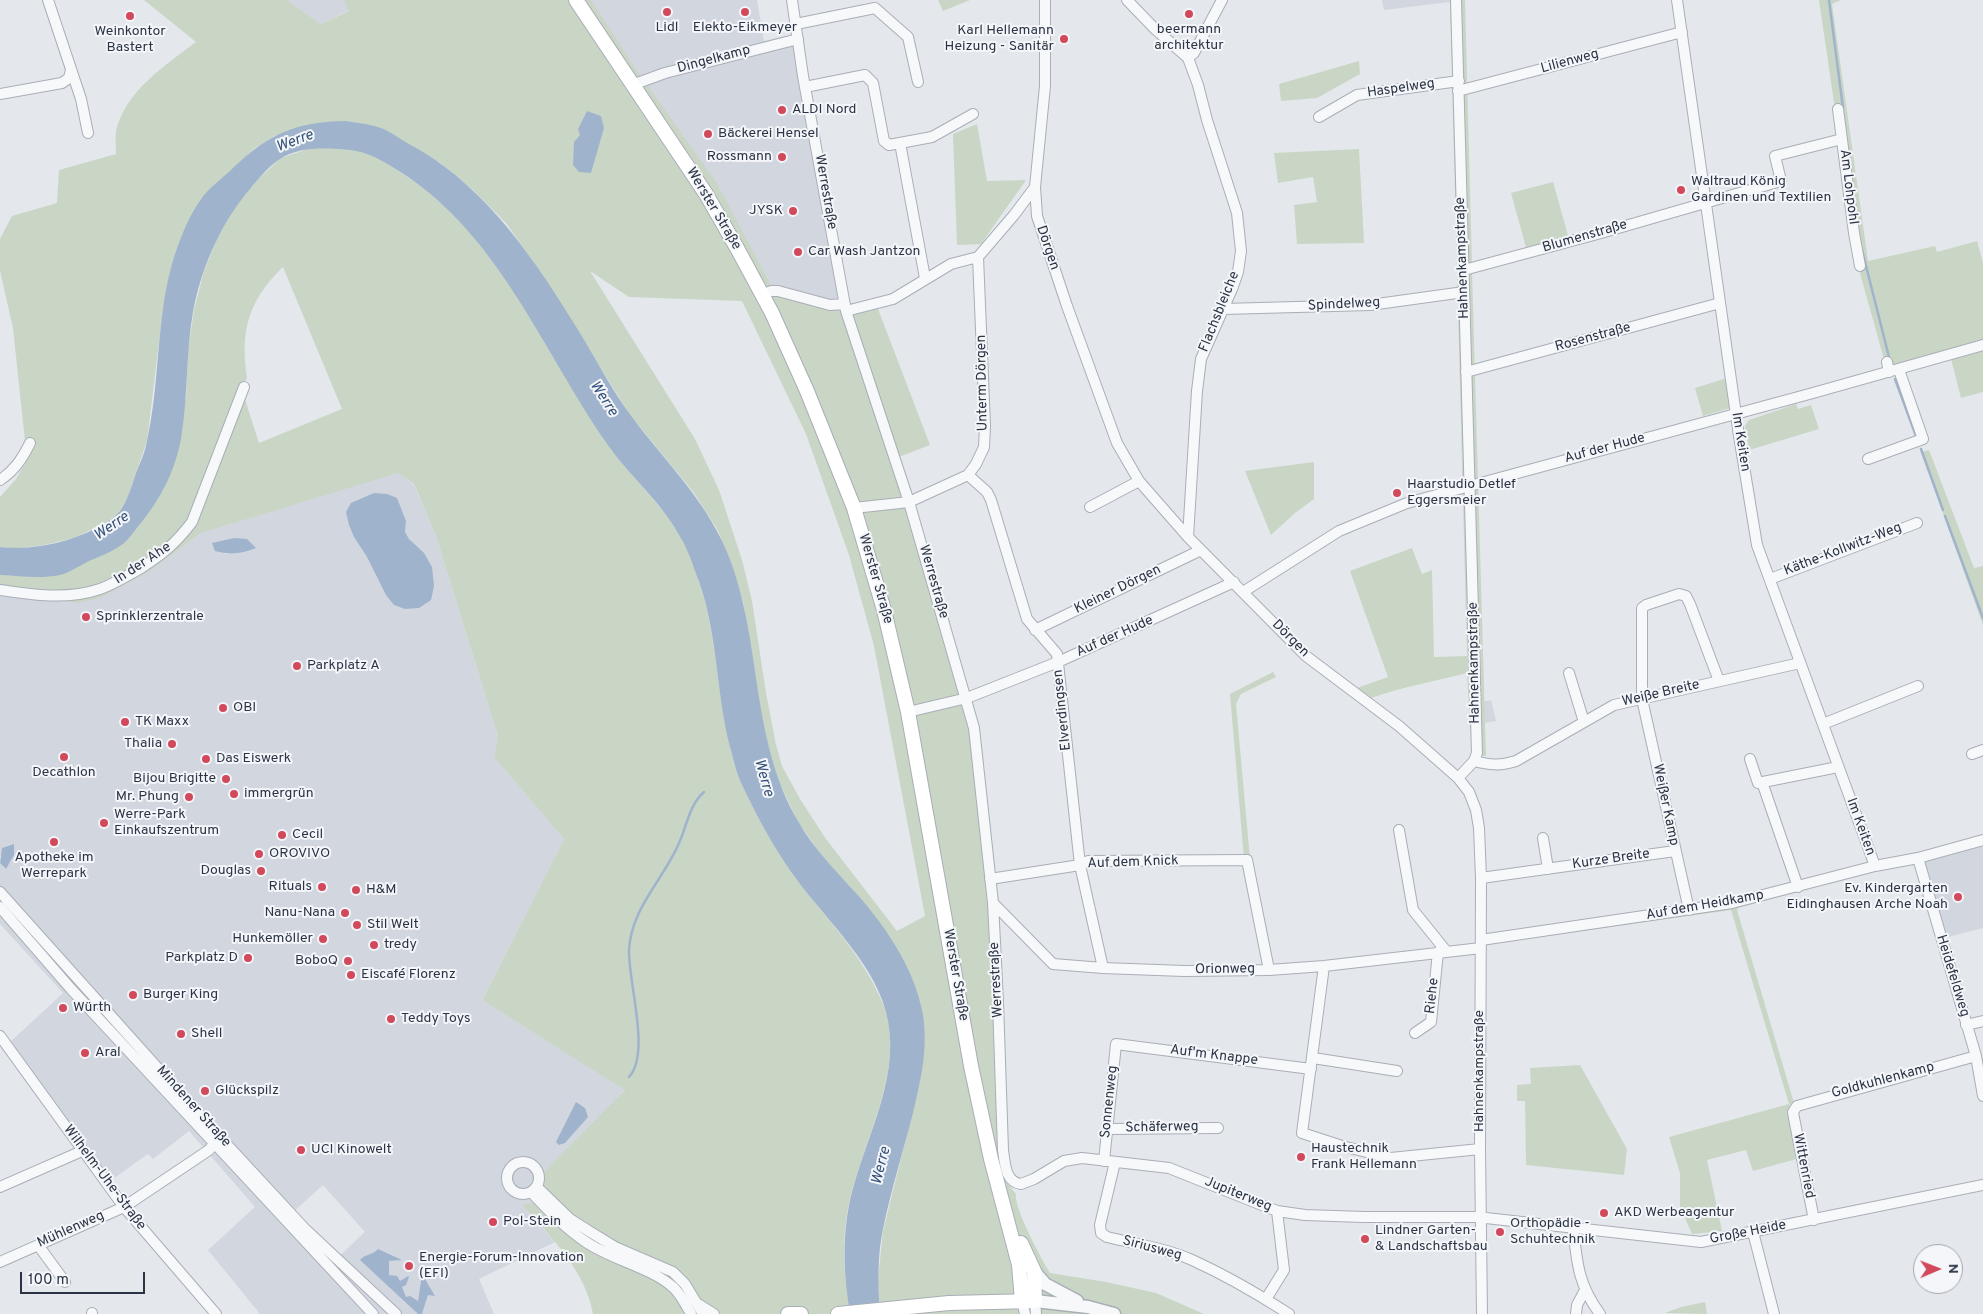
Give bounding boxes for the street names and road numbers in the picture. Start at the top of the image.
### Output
street label: Dingelkamp [676,42,752,78]
street label: Lilienweg [1539,46,1601,78]
street label: Haspelweg [1366,76,1436,102]
street label: Am Lohpohl [1835,148,1861,226]
street label: Werrestraße [810,153,840,231]
street label: Werster Straße [682,165,744,253]
street label: Hahnenkampstraße [1452,197,1474,319]
street label: Blumenstraße [1541,217,1629,257]
street label: Dörgen [1032,223,1062,273]
street label: Flachsbleiche [1196,269,1244,355]
street label: Spindelweg [1307,295,1381,315]
street label: Rosenstraße [1553,320,1633,356]
street label: Unterm Dörgen [974,334,992,432]
street label: Im Keiten [1727,411,1753,473]
street label: Auf der Hude [1563,430,1647,468]
street label: Käthe-Kollwitz-Weg [1782,520,1904,580]
street label: Werster Straße [854,532,896,626]
street label: In der Ahe [111,539,175,589]
street label: Werrestraße [914,543,952,621]
street label: Kleiner Dörgen [1072,562,1164,618]
street label: Hahnenkampstraße [1466,602,1484,724]
street label: Auf der Hude [1074,613,1156,661]
street label: Dörgen [1268,617,1312,661]
street label: Elverdingsen [1050,669,1076,751]
street label: Weiße Breite [1621,677,1701,711]
street label: Weißer Kamp [1648,763,1682,847]
street label: Im Keiten [1842,796,1878,858]
street label: Kurze Breite [1571,846,1651,874]
street label: Auf dem Knick [1087,853,1179,873]
street label: Auf dem Heidkamp [1645,887,1765,925]
street label: Werster Straße [939,928,971,1022]
street label: Heidefeldweg [1932,933,1972,1019]
street label: Werrestraße [987,942,1007,1018]
street label: Orionweg [1195,961,1255,979]
street label: Riehe [1423,977,1443,1015]
street label: Hahnenkampstraße [1472,1010,1488,1132]
street label: Auf'm Knappe [1169,1042,1259,1070]
street label: Goldkuhlenkamp [1830,1059,1936,1103]
street label: Mindener Straße [152,1063,234,1151]
street label: Sonnenweg [1098,1065,1122,1139]
street label: Schäferweg [1125,1119,1199,1137]
street label: Wilhelm-Uhe-Straße [59,1122,149,1234]
street label: Wittenried [1788,1132,1818,1200]
street label: Jupiterweg [1202,1174,1274,1216]
street label: Mühlenweg [35,1208,107,1252]
street label: Große Heide [1708,1217,1788,1249]
street label: Siriusweg [1121,1233,1183,1265]

